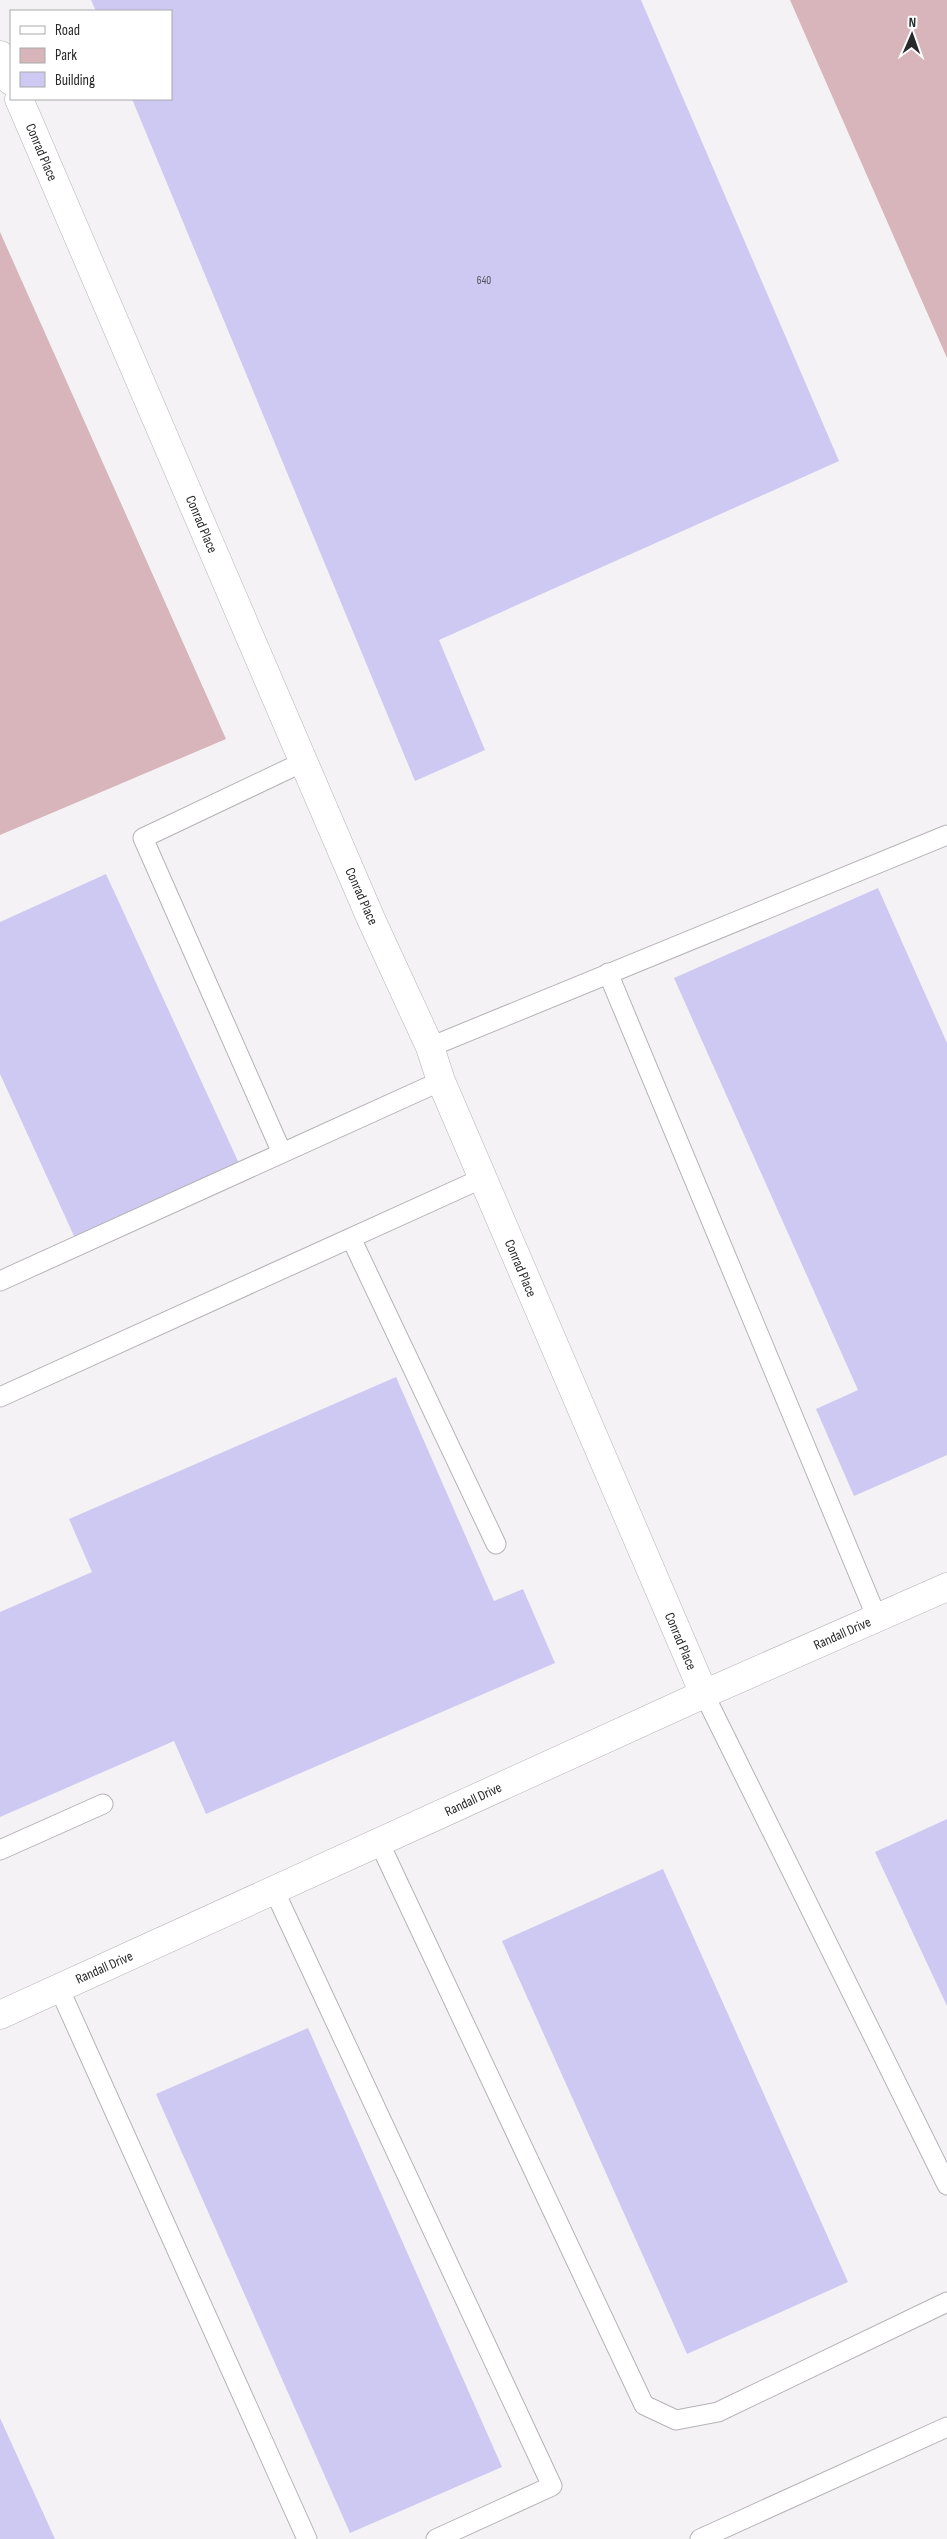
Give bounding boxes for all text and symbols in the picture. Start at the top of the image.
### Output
legend [10,10,172,100]
north arrow [887,10,937,60]
text: N [908,14,916,31]
text: Road [55,21,80,40]
text: Park [55,46,77,65]
text: Building [55,71,95,90]
street label: Conrad Place [22,121,61,183]
house number: 640 [477,274,491,287]
street label: Conrad Place [182,493,221,555]
street label: Conrad Place [341,865,382,927]
street label: Conrad Place [501,1237,540,1299]
street label: Conrad Place [661,1610,700,1672]
street label: Randall Drive [811,1613,873,1654]
street label: Randall Drive [442,1779,504,1820]
street label: Randall Drive [73,1947,135,1988]

